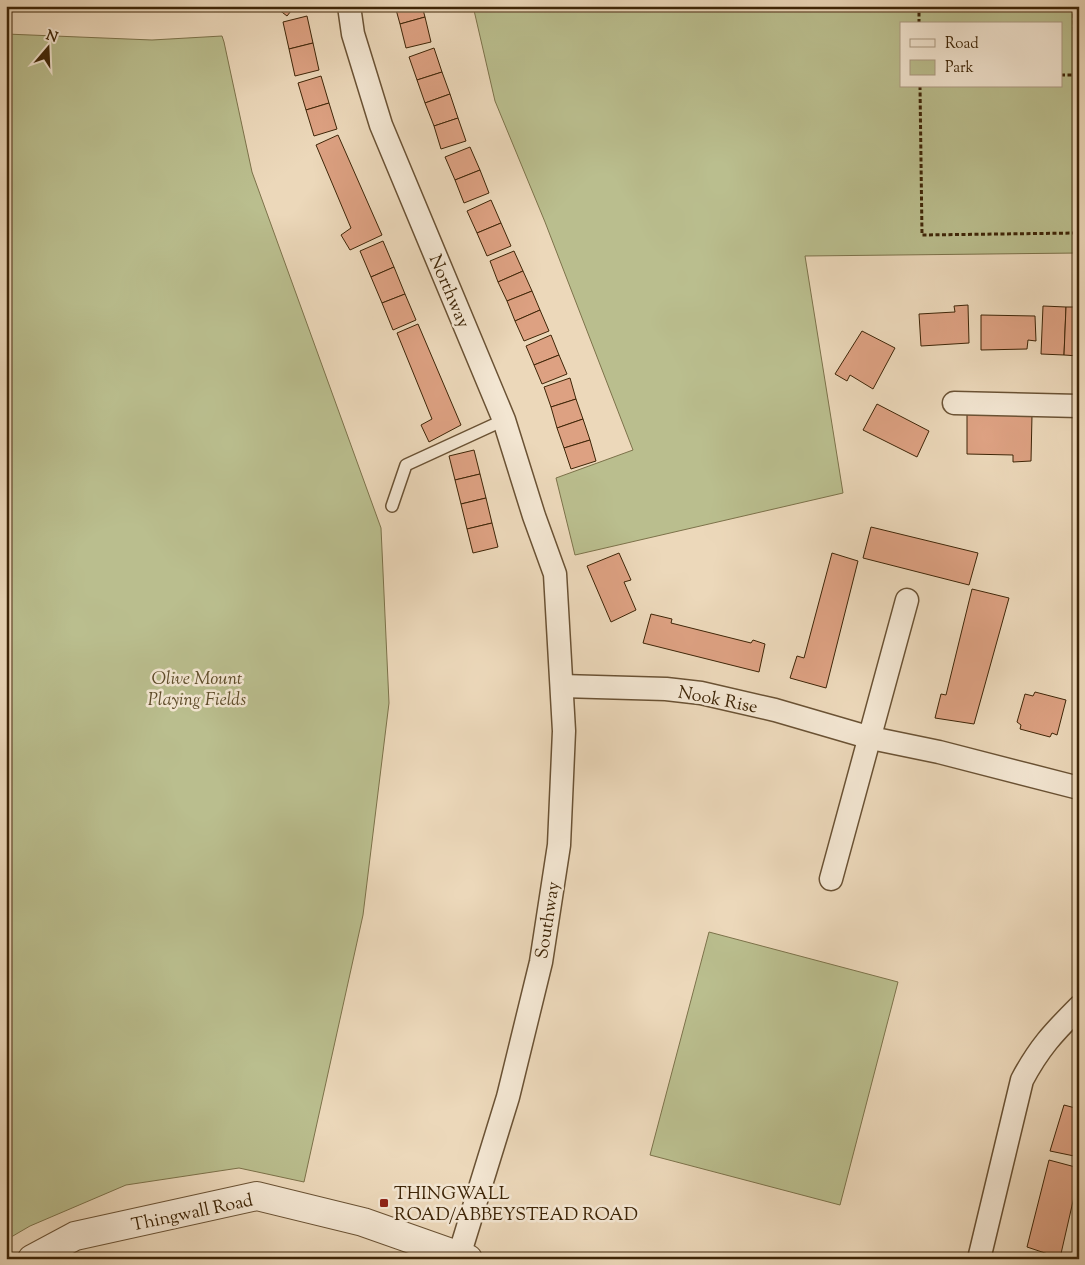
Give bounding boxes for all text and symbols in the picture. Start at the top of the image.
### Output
north arrow [22,22,72,72]
legend [900,22,1062,88]
text: N [43,26,60,49]
text: Road [945,34,979,55]
text: Park [945,58,974,79]
street label: Northway [421,251,475,333]
park label: Olive Mount Playing Fields [148,667,246,714]
street label: Nook Rise [675,680,760,721]
street label: Southway [530,880,568,961]
place label: THINGWALL ROAD/ABBEYSTEAD ROAD [394,1182,638,1229]
street label: Thingwall Road [129,1188,256,1240]
marker: THINGWALL ROAD/ABBEYSTEAD ROAD [378,1197,390,1209]

